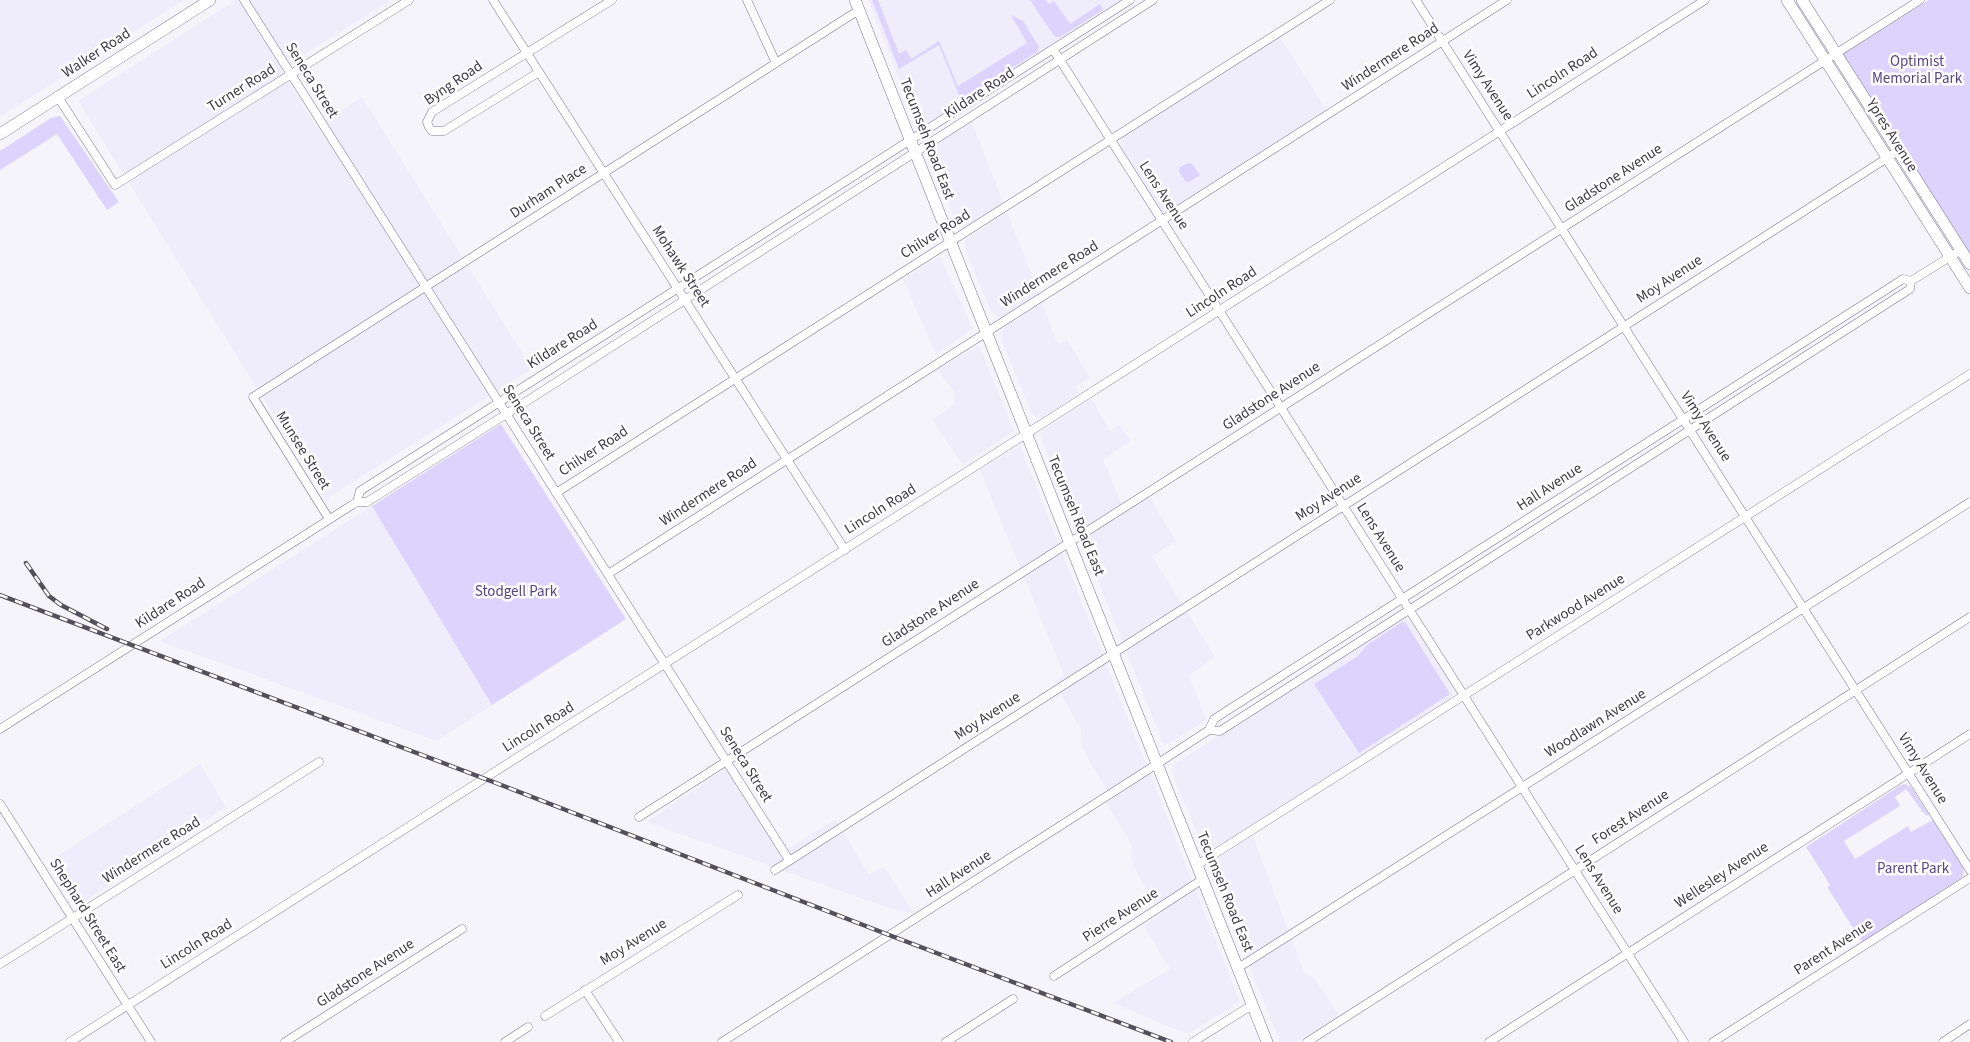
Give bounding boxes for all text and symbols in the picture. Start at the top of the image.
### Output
street label: Windermere Road [1339,20,1443,96]
street label: Walker Road [59,25,135,83]
street label: Seneca Street [281,40,341,122]
street label: Lincoln Road [1524,44,1602,104]
street label: Vimy Avenue [1458,48,1516,124]
park label: Optimist Memorial Park [1872,54,1962,89]
street label: Byng Road [421,58,487,110]
street label: Turner Road [205,61,279,117]
street label: Kildare Road [942,65,1018,123]
street label: Tecumseh Road East [895,76,957,202]
street label: Ypres Avenue [1861,96,1921,176]
street label: Gladstone Avenue [1562,141,1666,217]
street label: Lens Avenue [1134,158,1192,234]
street label: Durham Place [507,161,591,223]
street label: Chilver Road [898,206,974,264]
street label: Mohawk Street [647,223,713,311]
street label: Windermere Road [998,238,1102,312]
street label: Moy Avenue [1634,252,1706,308]
street label: Lincoln Road [1183,263,1261,323]
street label: Kildare Road [524,316,602,374]
street label: Gladstone Avenue [1220,359,1324,435]
street label: Seneca Street [498,382,558,464]
street label: Vimy Avenue [1676,389,1734,465]
street label: Munsee Street [271,408,333,494]
street label: Chilver Road [556,423,632,481]
street label: Tecumseh Road East [1043,453,1107,579]
street label: Windermere Road [657,455,761,531]
street label: Hall Avenue [1514,460,1586,516]
street label: Moy Avenue [1293,470,1365,526]
street label: Lincoln Road [842,481,920,539]
street label: Lens Avenue [1352,500,1408,576]
street label: Parkwood Avenue [1523,571,1629,645]
street label: Kildare Road [133,575,209,633]
street label: Gladstone Avenue [879,576,983,652]
park label: Stodgell Park [475,584,557,602]
street label: Woodlawn Avenue [1542,686,1650,762]
street label: Moy Avenue [952,689,1024,745]
street label: Lincoln Road [500,699,578,757]
street label: Seneca Street [715,724,775,806]
street label: Vimy Avenue [1893,730,1951,808]
street label: Forest Avenue [1589,786,1673,850]
street label: Windermere Road [100,814,204,888]
street label: Tecumseh Road East [1192,829,1256,955]
street label: Wellesley Avenue [1672,839,1772,913]
street label: Lens Avenue [1570,842,1626,918]
street label: Hall Avenue [923,847,995,903]
street label: Shephard Street East [45,856,129,976]
park label: Parent Park [1877,861,1949,879]
street label: Pierre Avenue [1080,885,1162,947]
street label: Moy Avenue [597,915,671,971]
street label: Lincoln Road [158,916,236,974]
street label: Parent Avenue [1791,916,1877,980]
street label: Gladstone Avenue [314,936,418,1012]

